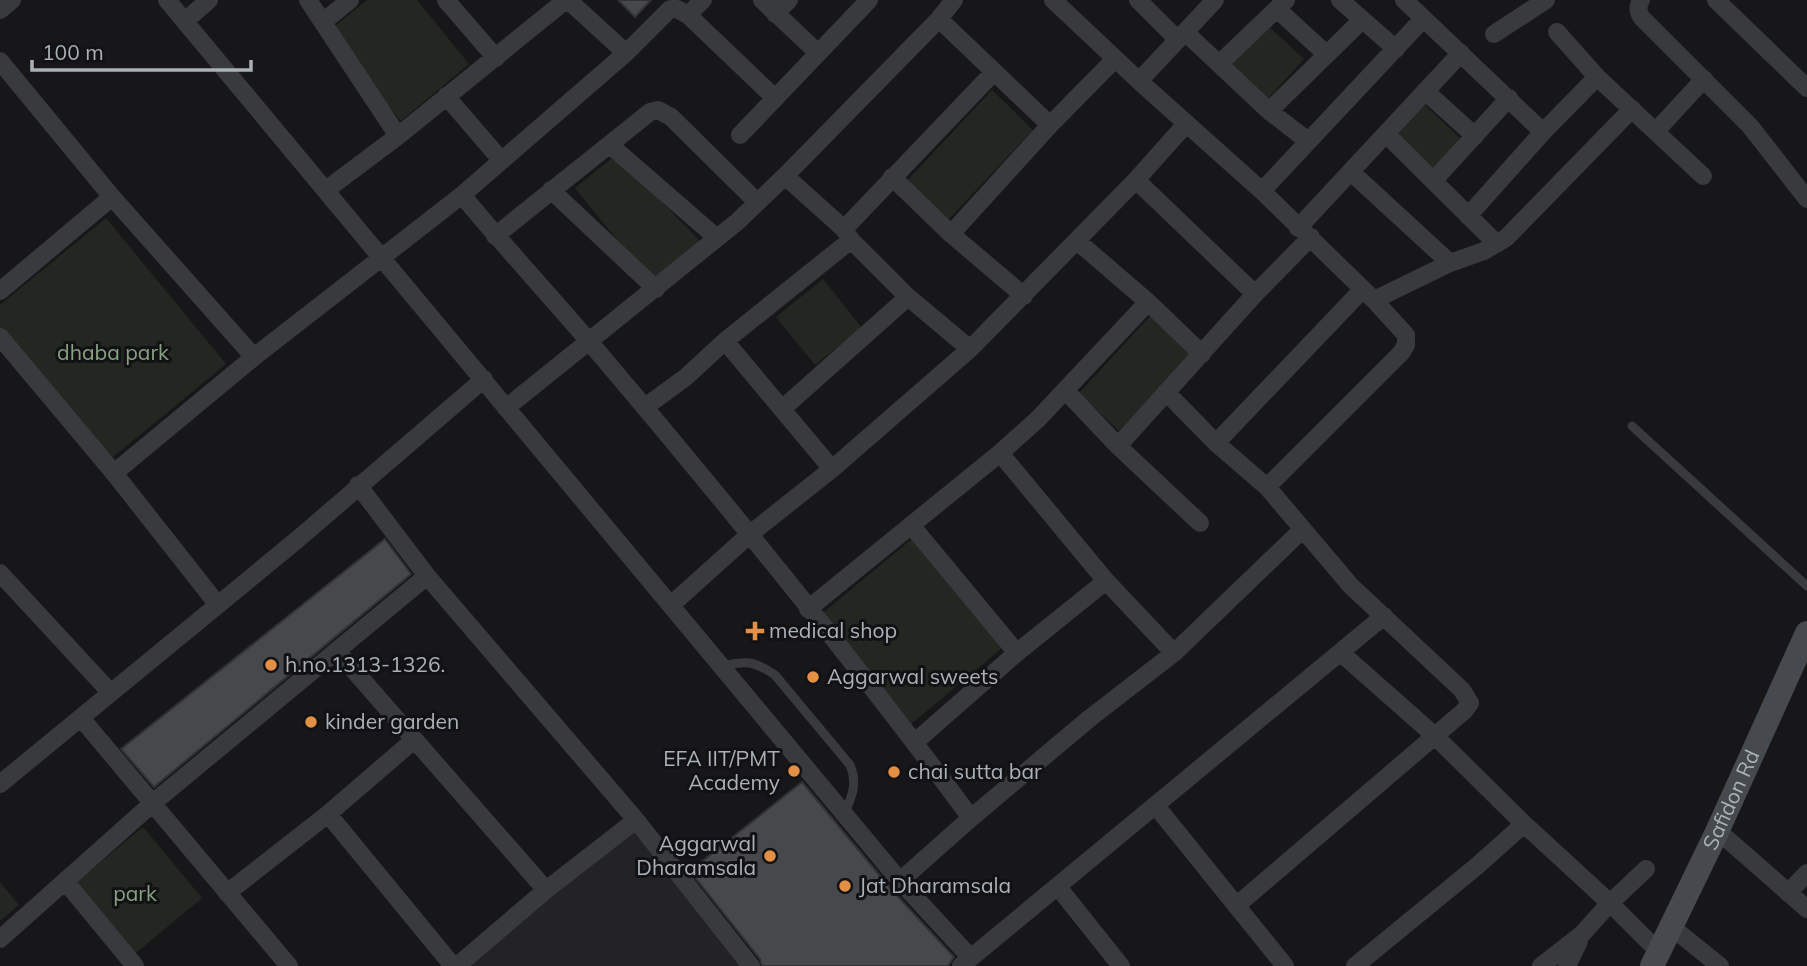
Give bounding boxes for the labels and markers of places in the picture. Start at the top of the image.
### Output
place label: medical shop [769,617,897,643]
marker: medical shop [747,623,763,639]
place label: h.no.1313-1326. [285,651,445,677]
marker: h.no.1313-1326. [263,657,279,673]
place label: Aggarwal sweets [827,663,999,689]
marker: Aggarwal sweets [805,669,821,685]
place label: kinder garden [325,708,459,734]
marker: kinder garden [303,714,319,730]
place label: EFA IIT/PMT Academy [663,745,780,795]
place label: chai sutta bar [908,758,1042,784]
marker: EFA IIT/PMT Academy [786,763,802,779]
marker: chai sutta bar [886,764,902,780]
place label: Aggarwal Dharamsala [636,830,756,880]
marker: Aggarwal Dharamsala [762,848,778,864]
place label: Jat Dharamsala [859,872,1011,898]
marker: Jat Dharamsala [837,878,853,894]

